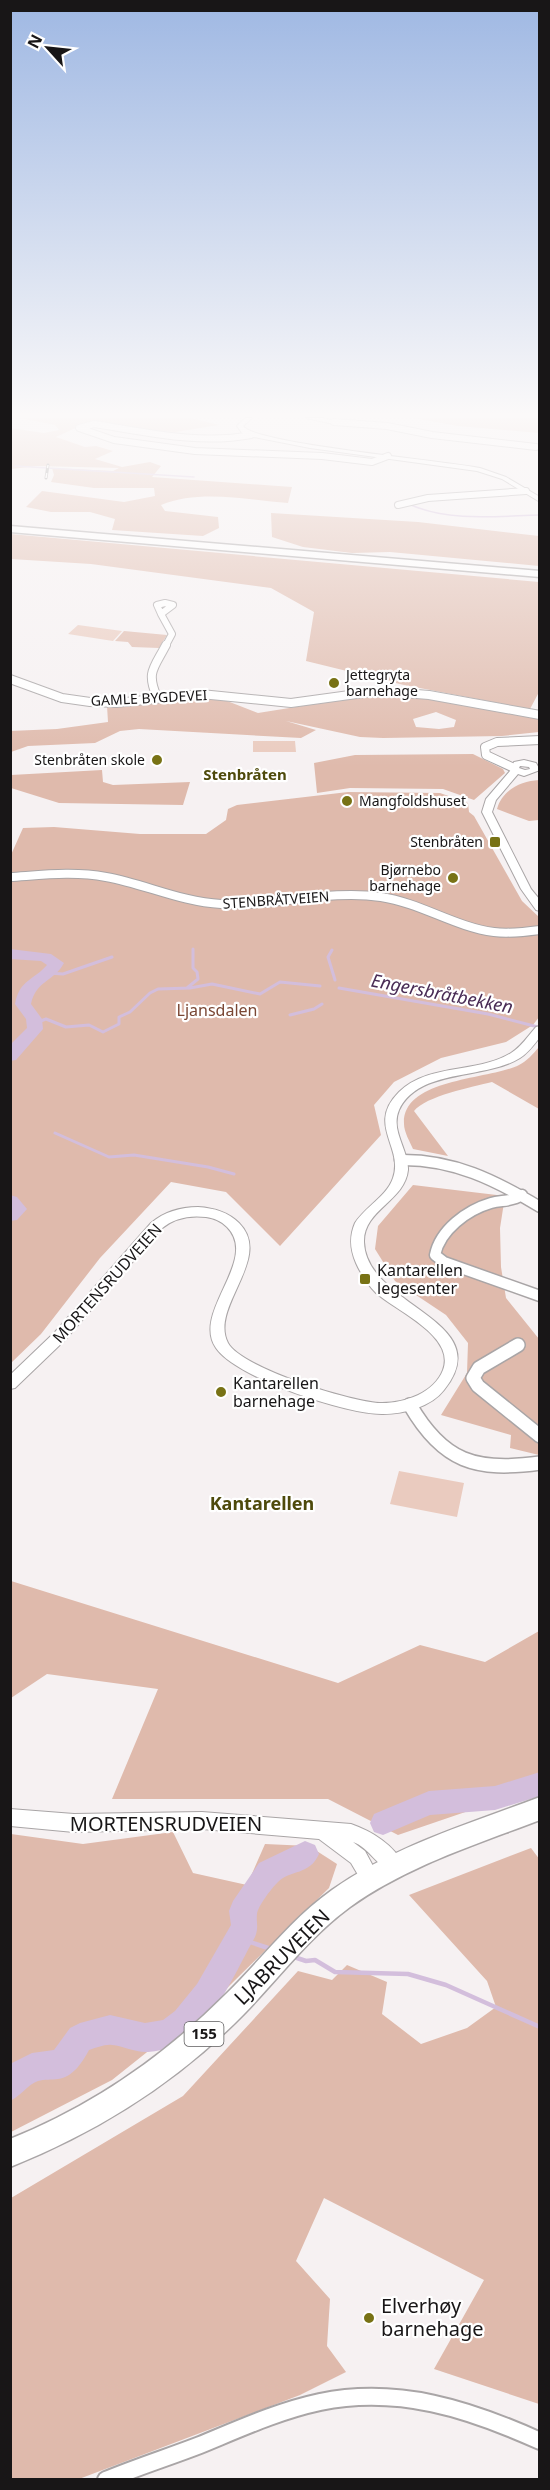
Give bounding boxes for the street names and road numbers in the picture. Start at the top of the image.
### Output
street label: GAMLE BYGDEVEI [90,685,208,710]
street label: STENBRÅTVEIEN [222,886,330,913]
street label: MORTENSRUDVEIEN [47,1218,167,1348]
street label: MORTENSRUDVEIEN [70,1810,262,1837]
street label: LJABRUVEIEN [228,1903,335,2010]
road number: 155 [184,2022,224,2046]

